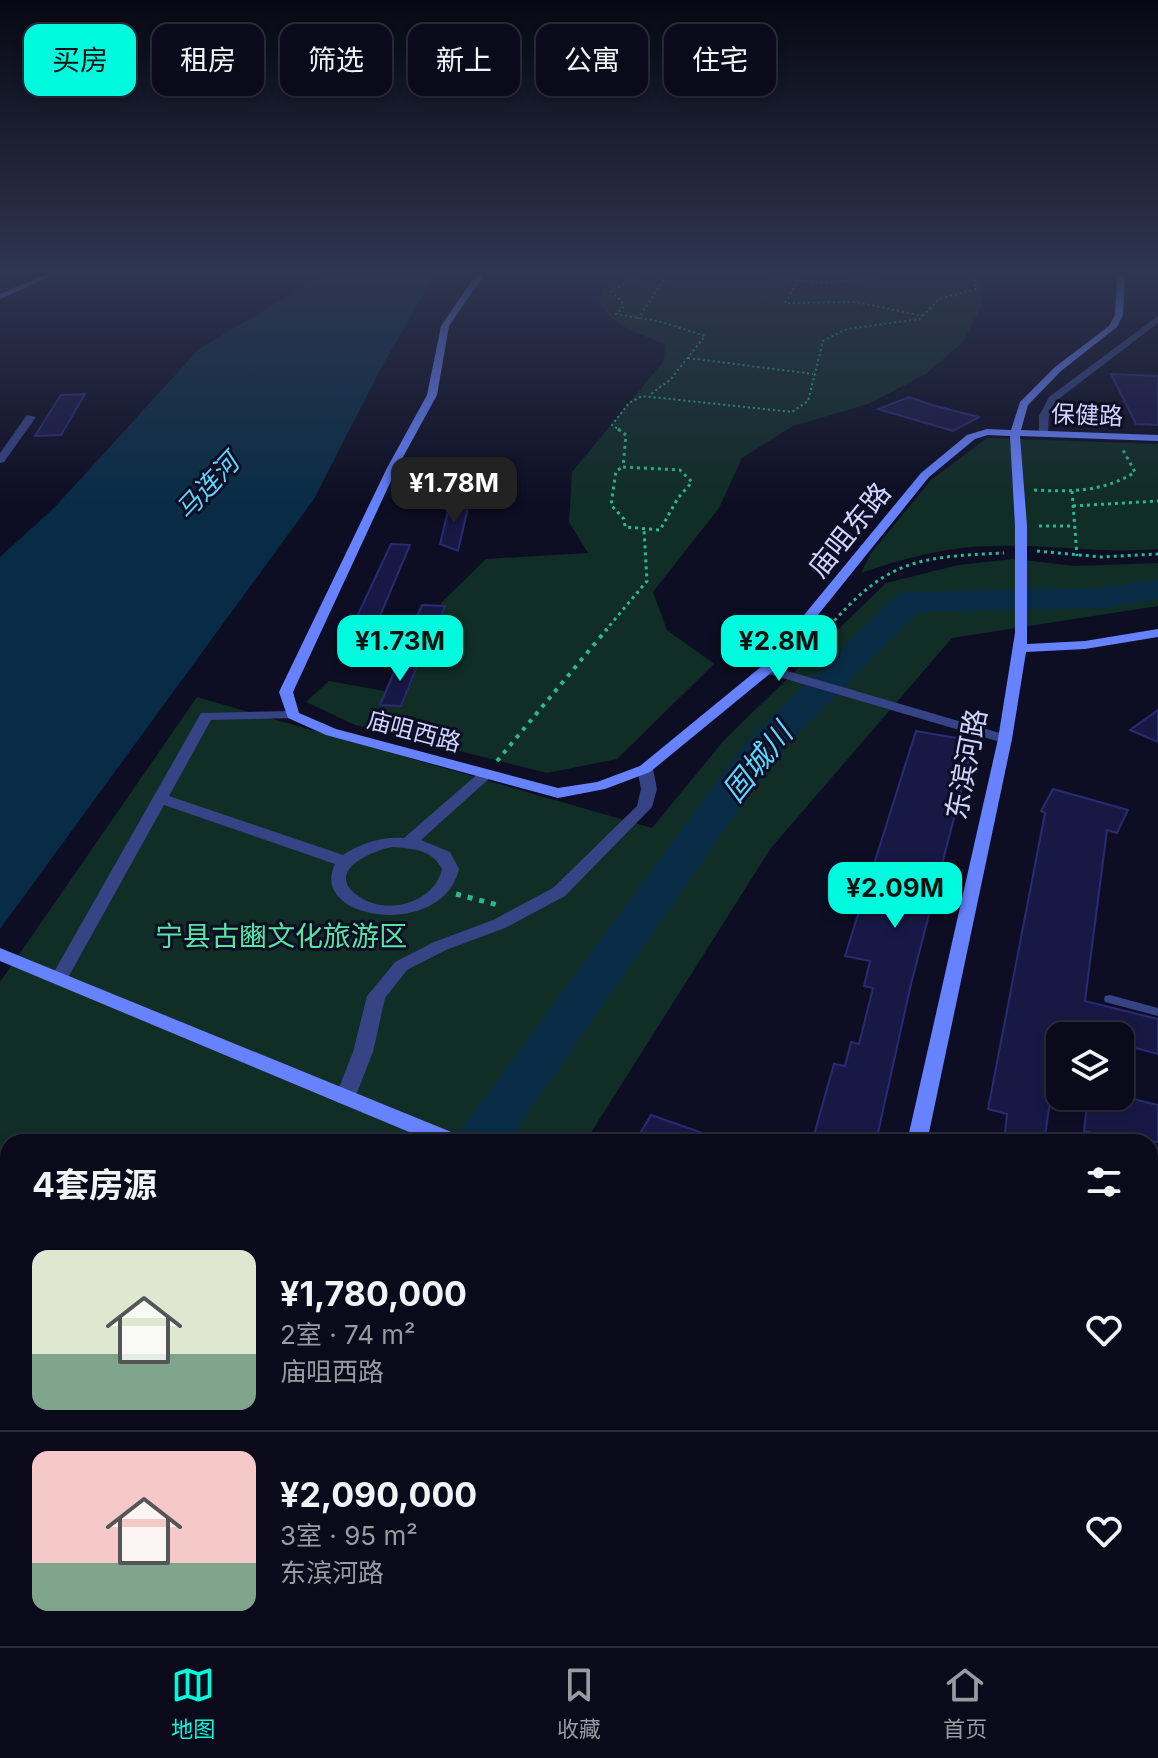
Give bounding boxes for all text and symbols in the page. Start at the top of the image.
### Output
chip: 买房 [24,24,136,96]
chip: 租房 [152,24,264,96]
chip: 筛选 [280,24,392,96]
chip: 新上 [408,24,520,96]
chip: 公寓 [536,24,648,96]
chip: 住宅 [664,24,776,96]
street label: 保健路 [1051,399,1123,431]
water label: 马连河 [169,443,248,525]
pin: ¥1.78M [389,457,519,525]
text: ¥1.78M [409,467,499,498]
street label: 庙咀东路 [801,476,897,584]
pin: ¥1.73M [335,615,465,683]
pin: ¥2.8M [723,615,835,683]
text: ¥1.73M [355,625,445,656]
text: ¥2.8M [739,625,819,656]
street label: 庙咀西路 [364,705,464,757]
street label: 东滨河路 [939,706,993,822]
water label: 固城川 [715,713,801,808]
pin: ¥2.09M [830,862,960,930]
text: ¥2.09M [846,872,944,903]
park label: 宁县古豳文化旅游区 [155,919,407,953]
map controls [1046,1022,1134,1110]
button: layers [1046,1022,1134,1110]
icon: filters [1082,1160,1126,1204]
text: 4套房源 [32,1164,157,1205]
text: ¥1,780,000 [280,1273,467,1314]
icon: home [96,1282,192,1378]
icon: heart [1082,1308,1126,1352]
text: 2室 · 74 m² [280,1319,416,1350]
text: 庙咀西路 [280,1356,384,1387]
text: ¥2,090,000 [280,1474,477,1515]
icon: home [96,1483,192,1579]
icon: heart [1082,1509,1126,1553]
text: 3室 · 95 m² [280,1520,418,1551]
text: 东滨河路 [280,1557,384,1588]
tab: 地图 [171,1663,215,1743]
tab: 收藏 [557,1663,601,1743]
tab: 首页 [943,1663,987,1743]

